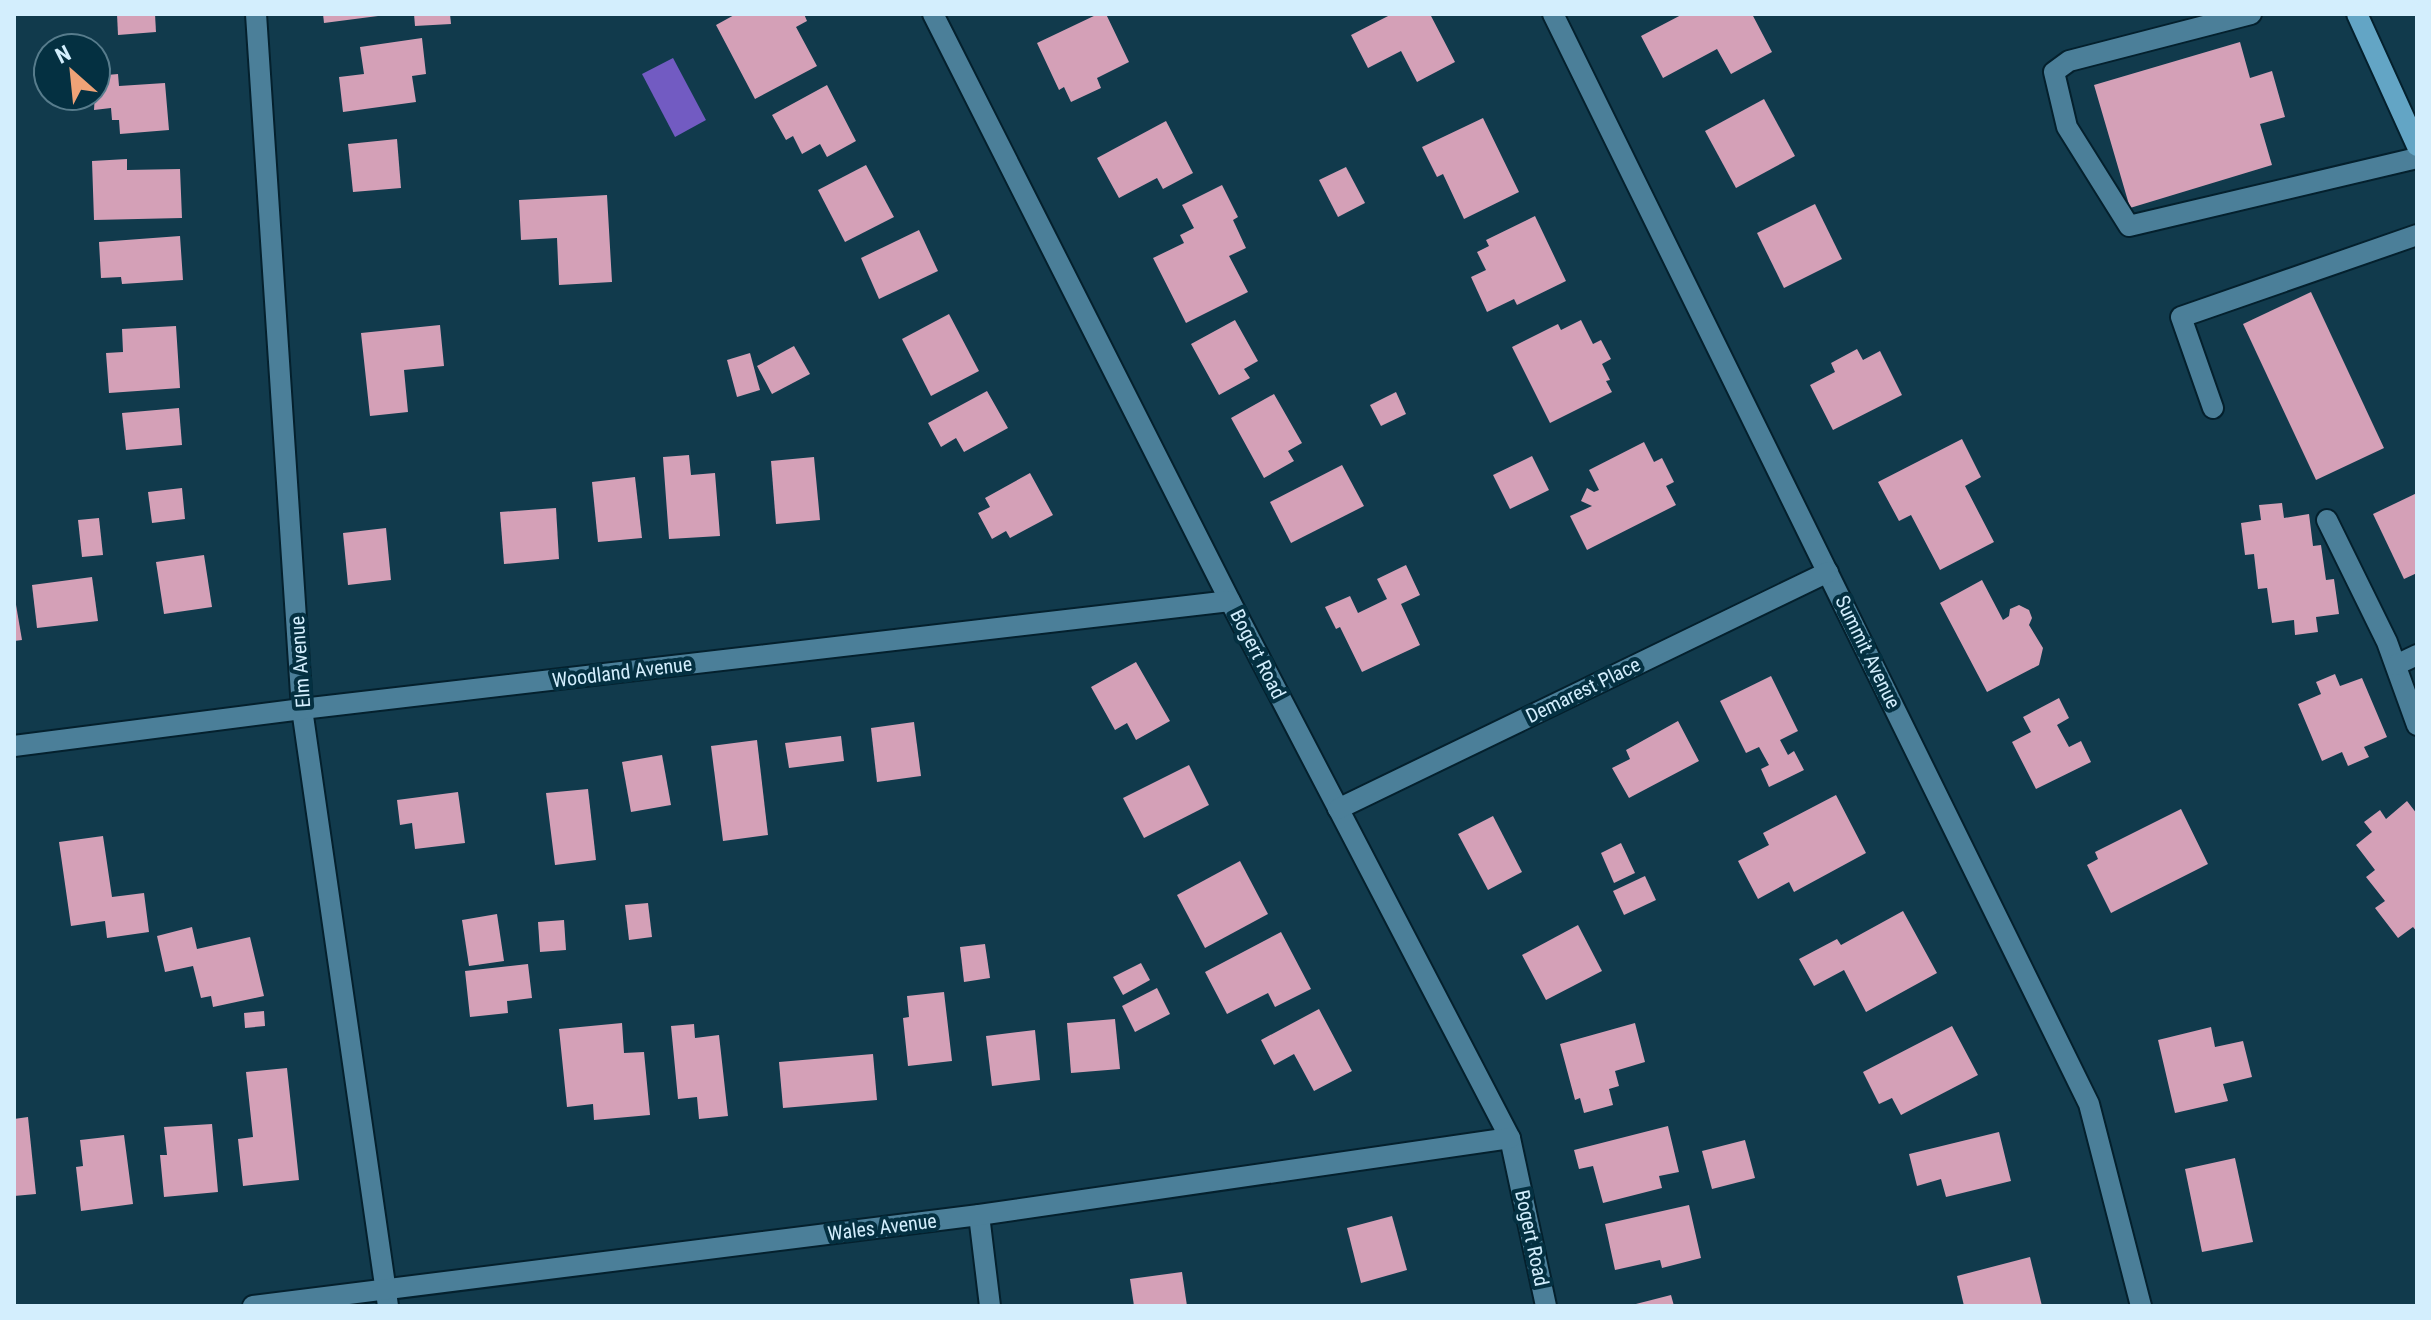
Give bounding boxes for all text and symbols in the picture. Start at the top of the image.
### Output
north arrow [32,32,112,112]
text: N [51,40,75,69]
street label: Summit Avenue [1830,592,1906,712]
street label: Bogert Road [1225,605,1291,703]
street label: Elm Avenue [285,615,315,709]
street label: Woodland Avenue [551,652,693,692]
street label: Demarest Place [1522,652,1644,728]
street label: Bogert Road [1510,1188,1554,1288]
street label: Wales Avenue [826,1208,938,1246]

